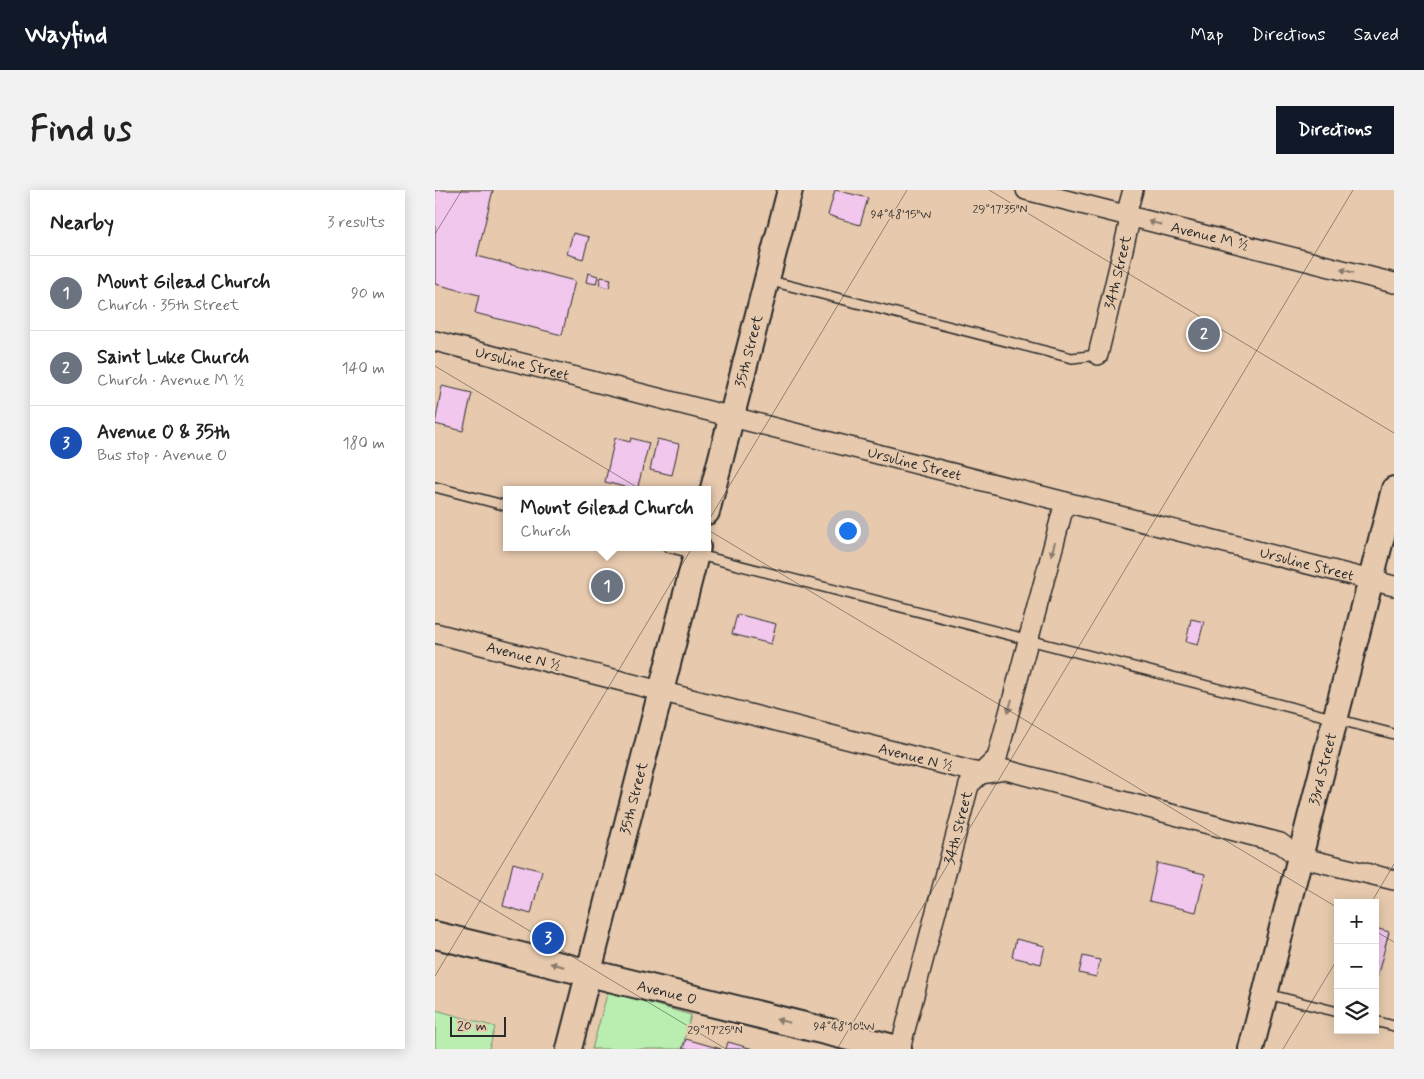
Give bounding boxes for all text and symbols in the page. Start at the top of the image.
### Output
text: Wayfind [25,20,107,51]
text: Map [1191,23,1224,47]
text: Directions [1252,23,1326,47]
text: Saved [1354,23,1399,47]
button: Directions [1276,106,1394,154]
text: Find us [30,107,132,153]
text: 29°17'35"N [972,202,1028,218]
text: 94°48'15"W [871,207,931,223]
text: Nearby [50,209,114,237]
text: 3 results [327,212,385,233]
one-way arrow [1148,218,1163,226]
street label: Avenue M ½ [1169,218,1251,256]
street label: 34th Street [1100,233,1137,312]
one-way arrow [1339,267,1354,275]
text: Mount Gilead Church [97,270,271,295]
text: 1 [62,283,70,304]
text: 90 m [351,283,385,304]
text: Church · 35th Street [97,295,239,316]
street label: 35th Street [730,313,768,390]
pin: 2 [1188,315,1220,353]
street label: Ursuline Street [473,343,571,386]
text: Saint Luke Church [97,345,249,370]
text: 2 [62,358,70,379]
text: 140 m [341,358,385,379]
text: Church · Avenue M ½ [97,370,245,391]
text: Avenue O & 35th [97,420,230,445]
text: 3 [62,433,70,454]
text: 180 m [342,433,385,454]
street label: Ursuline Street [865,443,964,486]
text: Bus stop · Avenue O [97,445,227,466]
popup [503,486,711,551]
text: Mount Gilead Church [520,496,694,521]
your location [835,518,861,544]
text: Church [520,521,571,542]
one-way arrow [1048,542,1056,557]
street label: Ursuline Street [1258,543,1356,586]
pin: 1 [591,567,623,605]
street label: Avenue N ½ [484,637,563,677]
one-way arrow [1006,699,1014,714]
street label: 33rd Street [1305,731,1342,808]
street label: Avenue N ½ [876,739,955,777]
street label: 35th Street [615,760,653,837]
street label: 34th Street [940,788,978,867]
map controls [1334,899,1379,1034]
button: + [1334,899,1379,944]
pin: 3 [532,919,564,957]
button: − [1334,944,1379,989]
one-way arrow [550,961,565,969]
street label: Avenue O [635,976,699,1010]
button: layers [1334,989,1379,1034]
scale bar [450,1014,506,1037]
one-way arrow [776,1016,791,1024]
text: 20 m [457,1017,487,1035]
text: 94°48'10"W [814,1019,875,1035]
text: 29°17'25"N [687,1023,743,1039]

